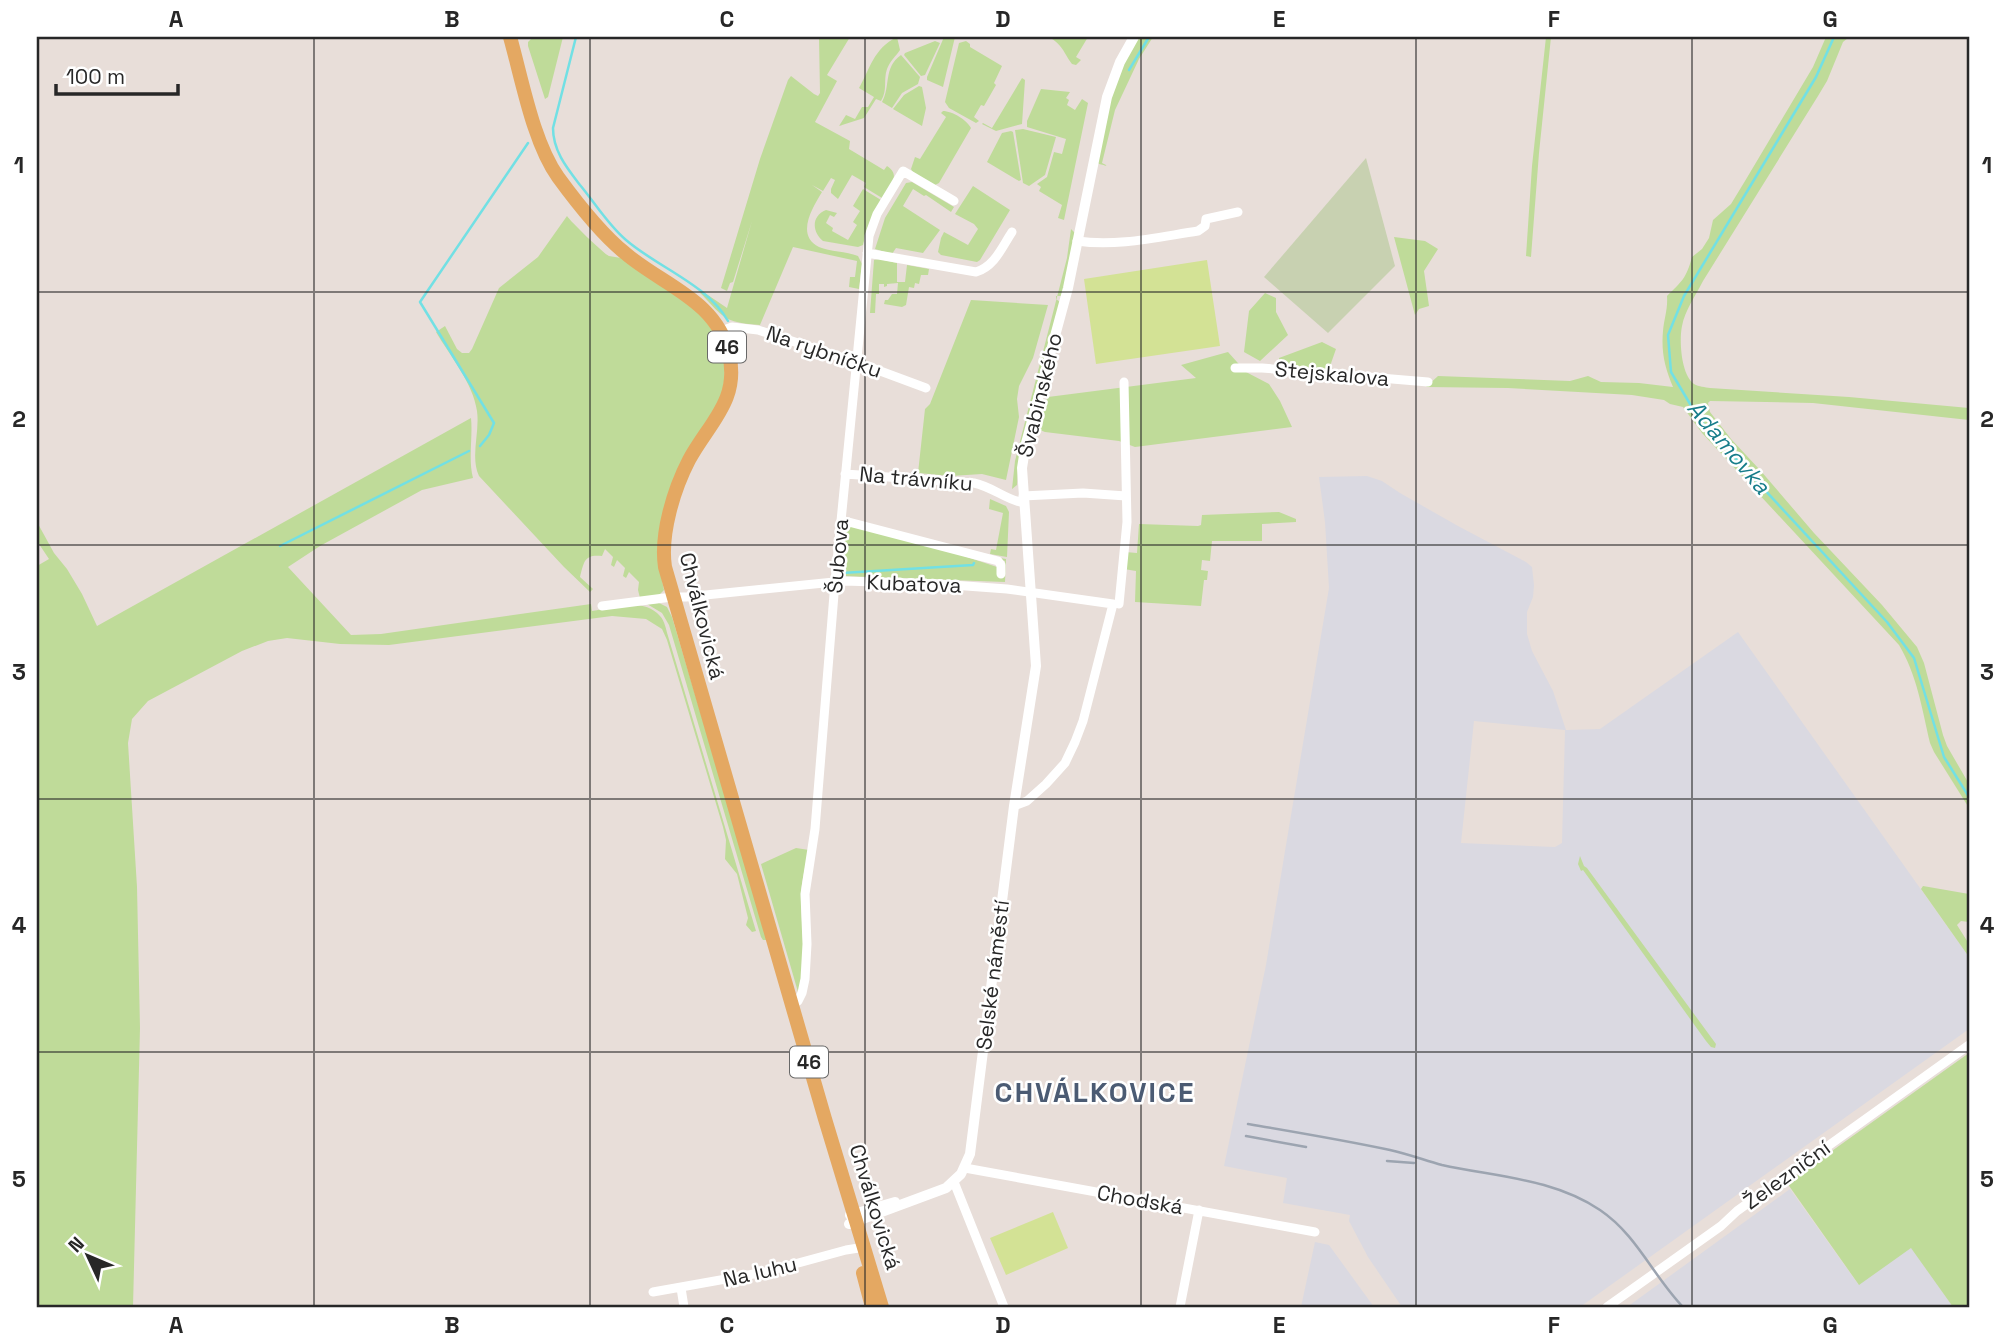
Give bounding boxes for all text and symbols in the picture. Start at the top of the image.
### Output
text: A [169,4,184,34]
text: B [444,4,460,34]
text: C [720,4,734,34]
text: D [995,4,1011,34]
text: E [1273,4,1285,34]
text: F [1548,4,1560,34]
text: G [1822,4,1838,34]
scale bar [56,52,178,96]
text: 100 m [66,63,125,90]
text: 1 [14,150,24,180]
text: 1 [1982,150,1992,180]
street label: Na rybníčku [763,319,885,384]
street label: Švabinského [1011,330,1068,460]
road number: 46 [708,332,746,362]
street label: Stejskalova [1274,355,1390,392]
water label: Adamovka [1681,394,1778,501]
text: 2 [12,404,26,434]
text: 2 [1980,404,1994,434]
street label: Na trávníku [858,460,974,497]
street label: Šubova [821,517,854,594]
street label: Chválkovická [674,550,731,682]
street label: Kubatova [866,568,962,599]
text: 3 [12,657,26,687]
text: 3 [1980,657,1994,687]
street label: Selské náměstí [970,897,1015,1052]
text: 4 [12,910,27,940]
text: 4 [1980,910,1995,940]
road number: 46 [790,1046,828,1078]
district label: CHVÁLKOVICE [995,1074,1195,1110]
street label: Železniční [1738,1133,1836,1215]
street label: Chválkovická [844,1141,907,1273]
text: 5 [12,1164,26,1194]
text: 5 [1980,1164,1994,1194]
street label: Chodská [1095,1179,1185,1220]
north arrow [52,1222,122,1292]
text: N [63,1231,90,1258]
street label: Na luhu [720,1250,799,1293]
text: A [169,1310,184,1340]
text: B [444,1310,460,1340]
text: C [720,1310,734,1340]
text: D [995,1310,1011,1340]
text: E [1273,1310,1285,1340]
text: F [1548,1310,1560,1340]
text: G [1822,1310,1838,1340]

